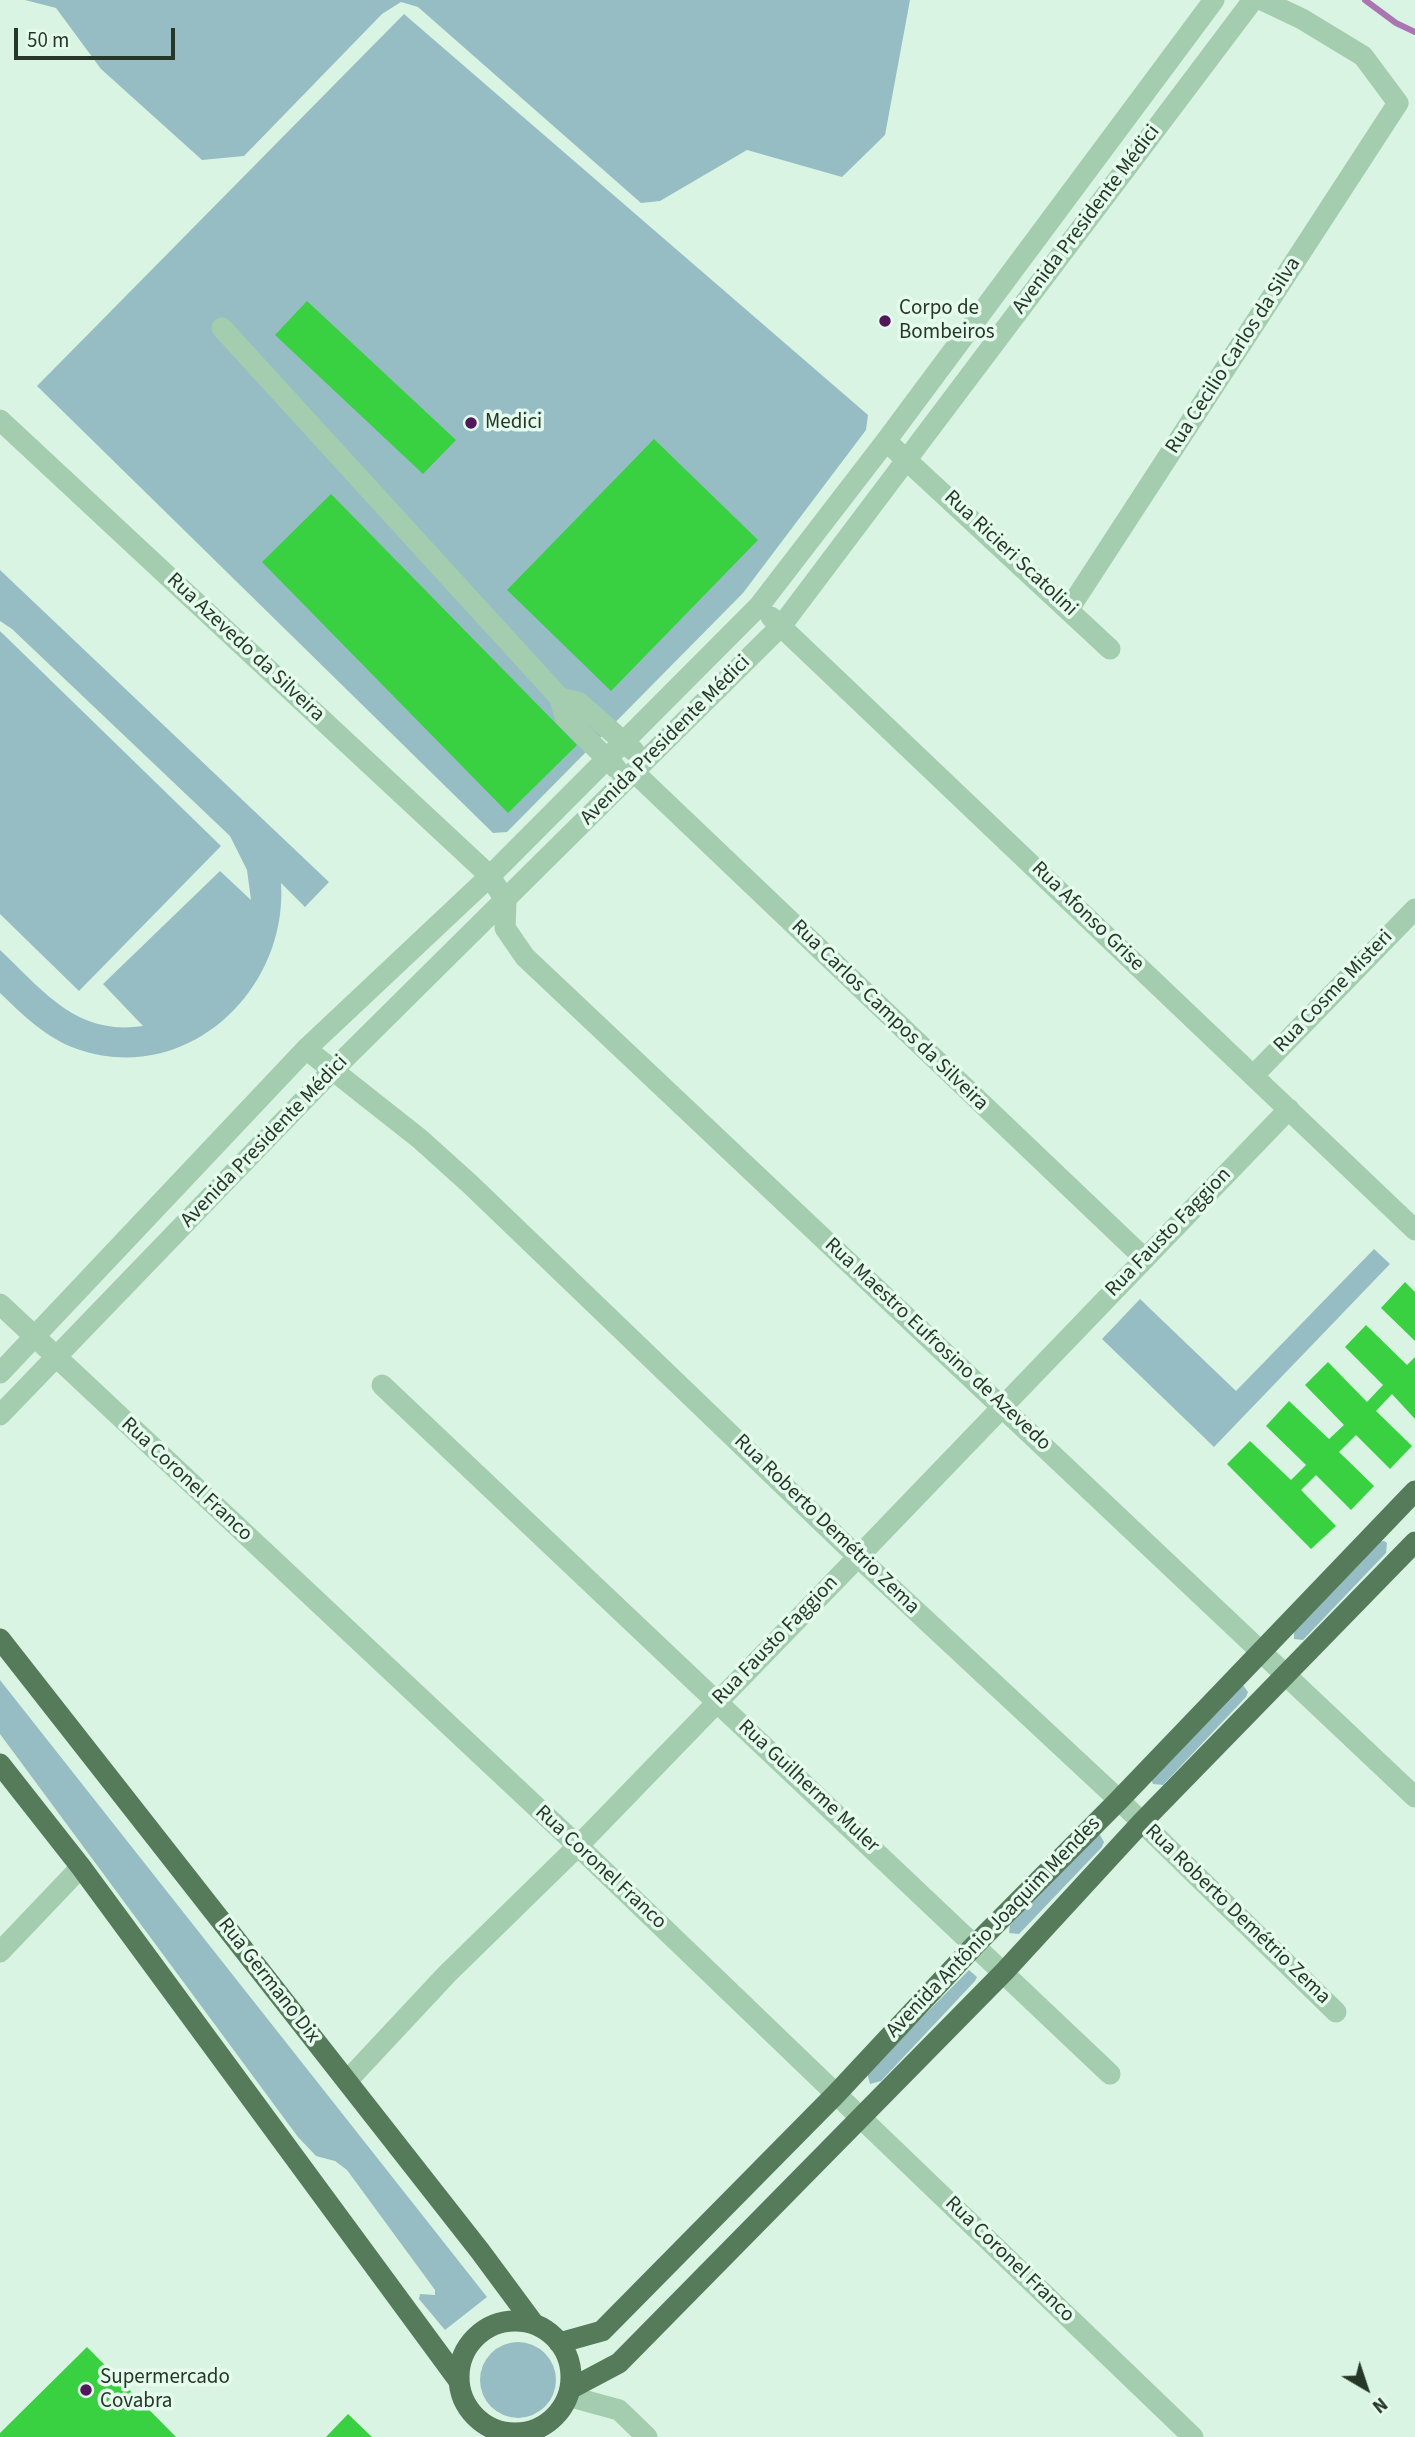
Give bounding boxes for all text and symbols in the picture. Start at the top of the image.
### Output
scale bar [18,14,178,58]
text: 50 m [27,25,69,55]
street label: Avenida Presidente Médici [1008,121,1166,319]
street label: Rua Cecilio Carlos da Silva [1161,253,1307,459]
place label: Corpo de Bombeiros [899,296,995,346]
marker: Corpo de Bombeiros [877,313,893,329]
place label: Medici [485,410,542,436]
marker: Medici [463,415,479,431]
street label: Rua Ricieri Scatolini [938,486,1082,622]
street label: Rua Azevedo da Silveira [161,568,329,728]
street label: Avenida Presidente Médici [576,651,756,831]
street label: Rua Afonso Grise [1025,857,1149,977]
street label: Rua Carlos Campos da Silveira [785,915,993,1117]
street label: Rua Cosme Misteri [1269,925,1399,1059]
street label: Avenida Presidente Médici [176,1051,354,1233]
street label: Rua Fausto Faggion [1101,1163,1237,1303]
street label: Rua Maestro Eufrosino de Azevedo [818,1233,1056,1457]
street label: Rua Coronel Franco [115,1413,257,1547]
street label: Rua Roberto Demétrio Zema [728,1430,924,1620]
street label: Rua Fausto Faggion [708,1571,844,1711]
street label: Rua Guilherme Muler [732,1715,884,1859]
street label: Rua Coronel Franco [529,1801,671,1935]
street label: Avenida Antônio Joaquim Mendes [882,1812,1106,2044]
street label: Rua Roberto Demétrio Zema [1139,1820,1335,2010]
street label: Rua Germano Dix [211,1914,325,2048]
street label: Rua Coronel Franco [939,2192,1079,2328]
north arrow [1331,2353,1401,2423]
place label: Supermercado Covabra [100,2365,230,2415]
marker: Supermercado Covabra [78,2382,94,2398]
text: N [1366,2390,1393,2419]

